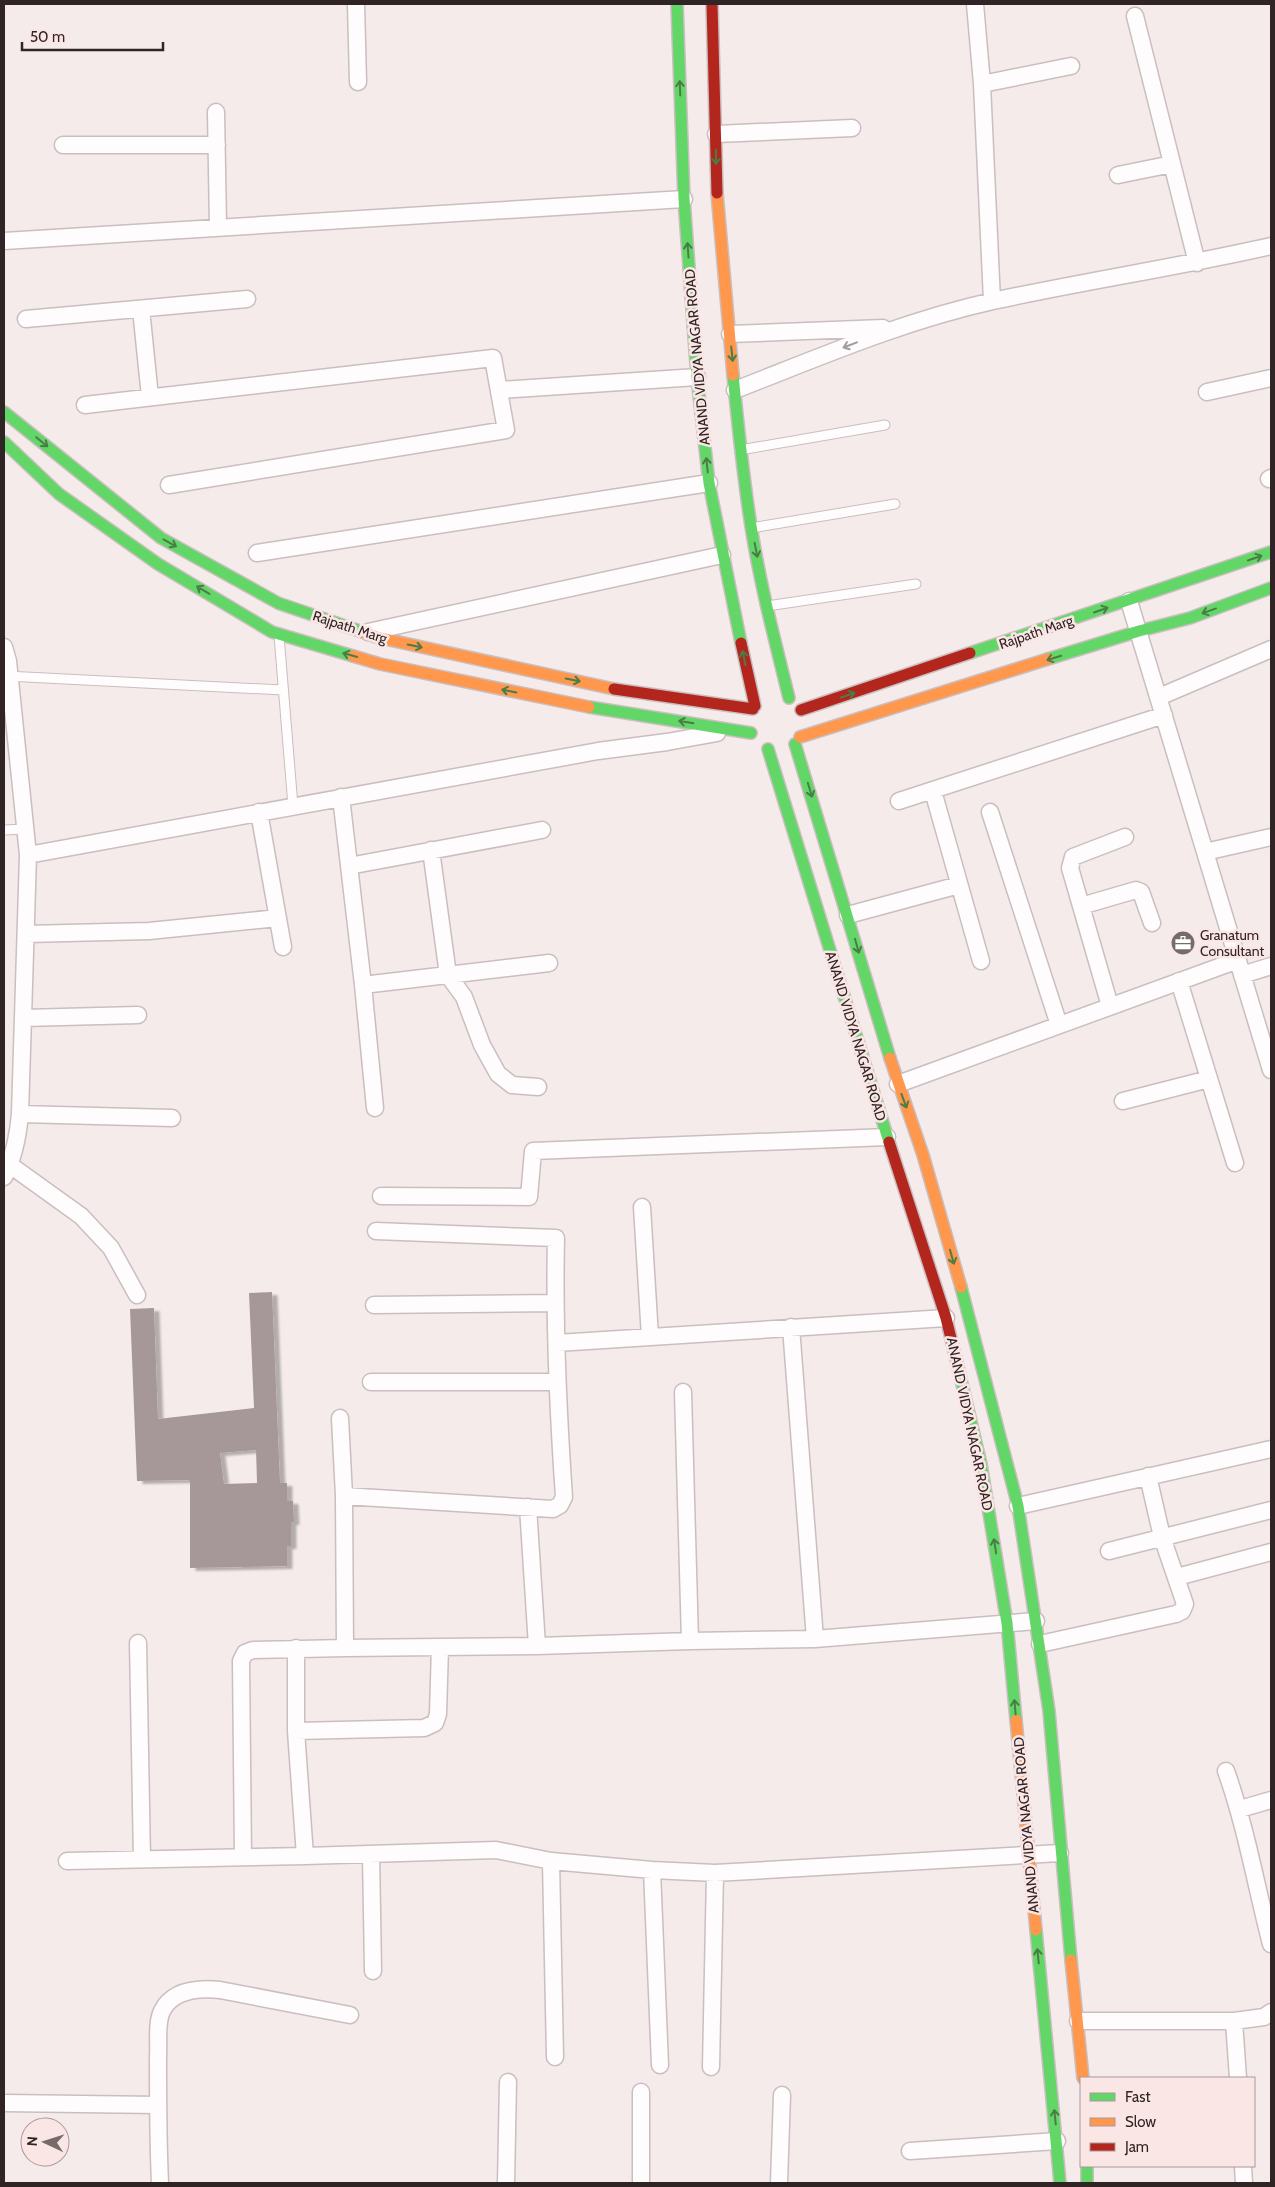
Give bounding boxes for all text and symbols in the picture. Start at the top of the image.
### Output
scale bar [22,20,164,52]
text: 50 m [30,28,65,46]
one-way arrow [676,80,685,96]
one-way arrow [711,149,721,165]
one-way arrow [683,243,692,259]
street label: ANAND VIDYA NAGAR ROAD [680,268,714,446]
one-way arrow [843,341,858,351]
one-way arrow [727,346,736,362]
one-way arrow [35,437,48,448]
one-way arrow [702,457,712,473]
one-way arrow [162,538,176,548]
one-way arrow [751,542,761,558]
one-way arrow [1247,553,1262,562]
one-way arrow [196,585,210,595]
one-way arrow [1093,605,1109,614]
street label: Rajpath Marg [310,607,390,648]
one-way arrow [1202,607,1217,616]
street label: Rajpath Marg [997,611,1076,653]
one-way arrow [406,642,422,651]
one-way arrow [343,650,359,660]
one-way arrow [739,651,749,667]
one-way arrow [1046,654,1062,663]
one-way arrow [565,676,581,686]
one-way arrow [501,686,517,695]
one-way arrow [839,690,855,699]
one-way arrow [678,717,694,727]
one-way arrow [805,782,815,798]
place label: Granatum Consultant [1200,926,1264,960]
office icon: Granatum Consultant [1170,930,1196,956]
one-way arrow [853,937,862,953]
street label: ANAND VIDYA NAGAR ROAD [822,949,890,1123]
one-way arrow [900,1093,909,1109]
one-way arrow [947,1248,957,1264]
street label: ANAND VIDYA NAGAR ROAD [943,1336,997,1512]
one-way arrow [989,1538,999,1554]
one-way arrow [1010,1699,1020,1715]
street label: ANAND VIDYA NAGAR ROAD [1009,1736,1043,1914]
one-way arrow [1033,1948,1043,1964]
legend [1080,2077,1255,2167]
text: Fast [1125,2088,1150,2106]
one-way arrow [1050,2110,1060,2126]
text: Slow [1125,2113,1156,2131]
north arrow [20,2117,70,2167]
text: N [23,2136,41,2147]
text: Jam [1124,2138,1149,2156]

